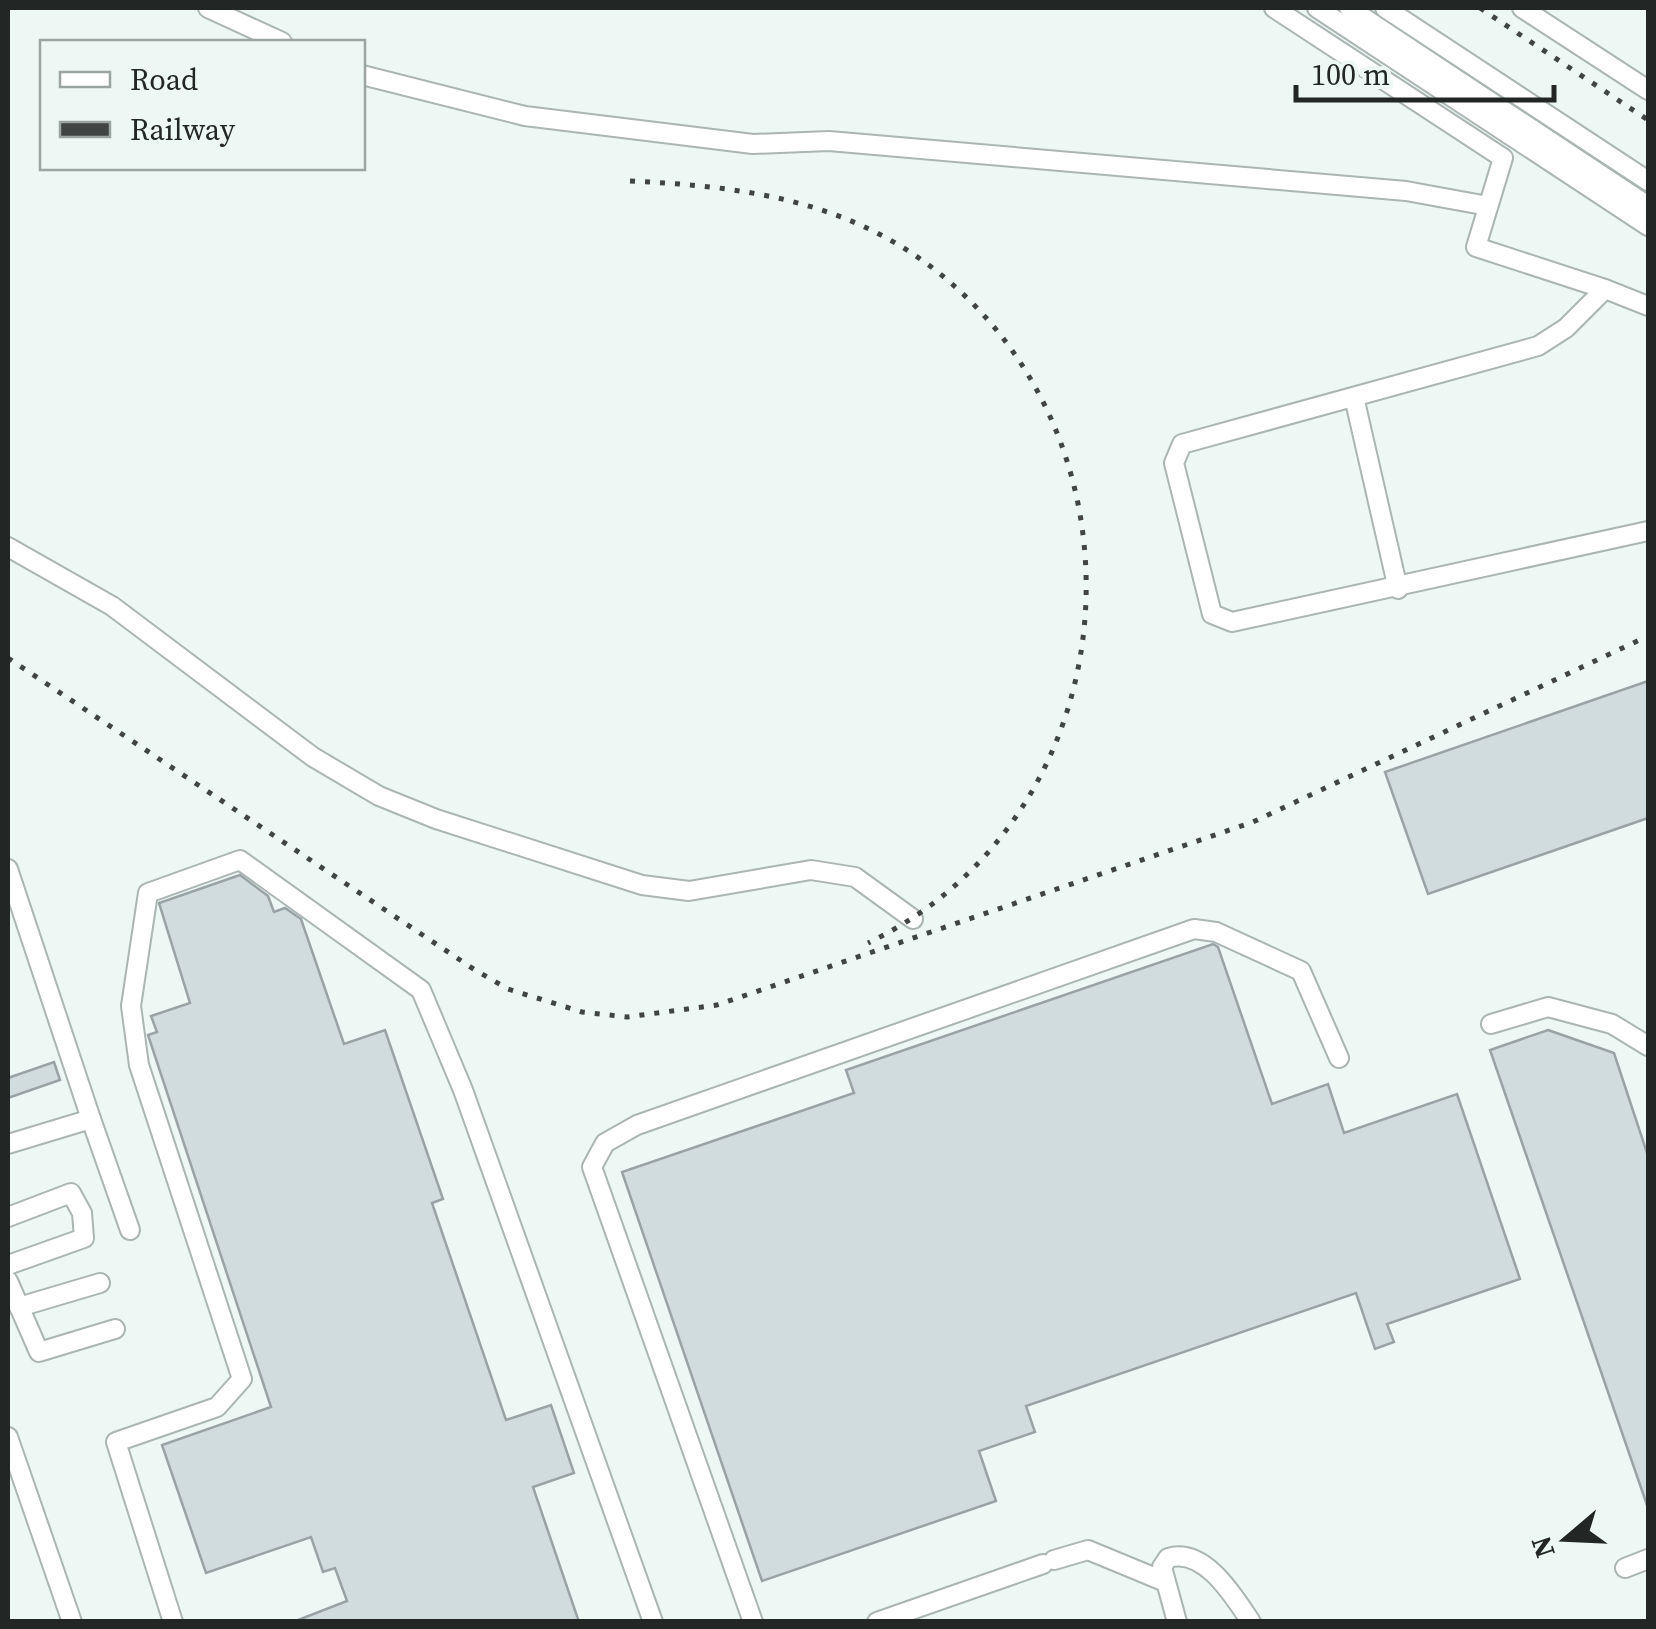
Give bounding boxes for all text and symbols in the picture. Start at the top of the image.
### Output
legend [40,40,365,170]
scale bar [1296,40,1554,102]
text: 100 m [1311,54,1390,95]
text: Road [130,59,198,100]
text: Railway [130,109,236,150]
north arrow [1516,1489,1616,1589]
text: N [1521,1531,1564,1563]

